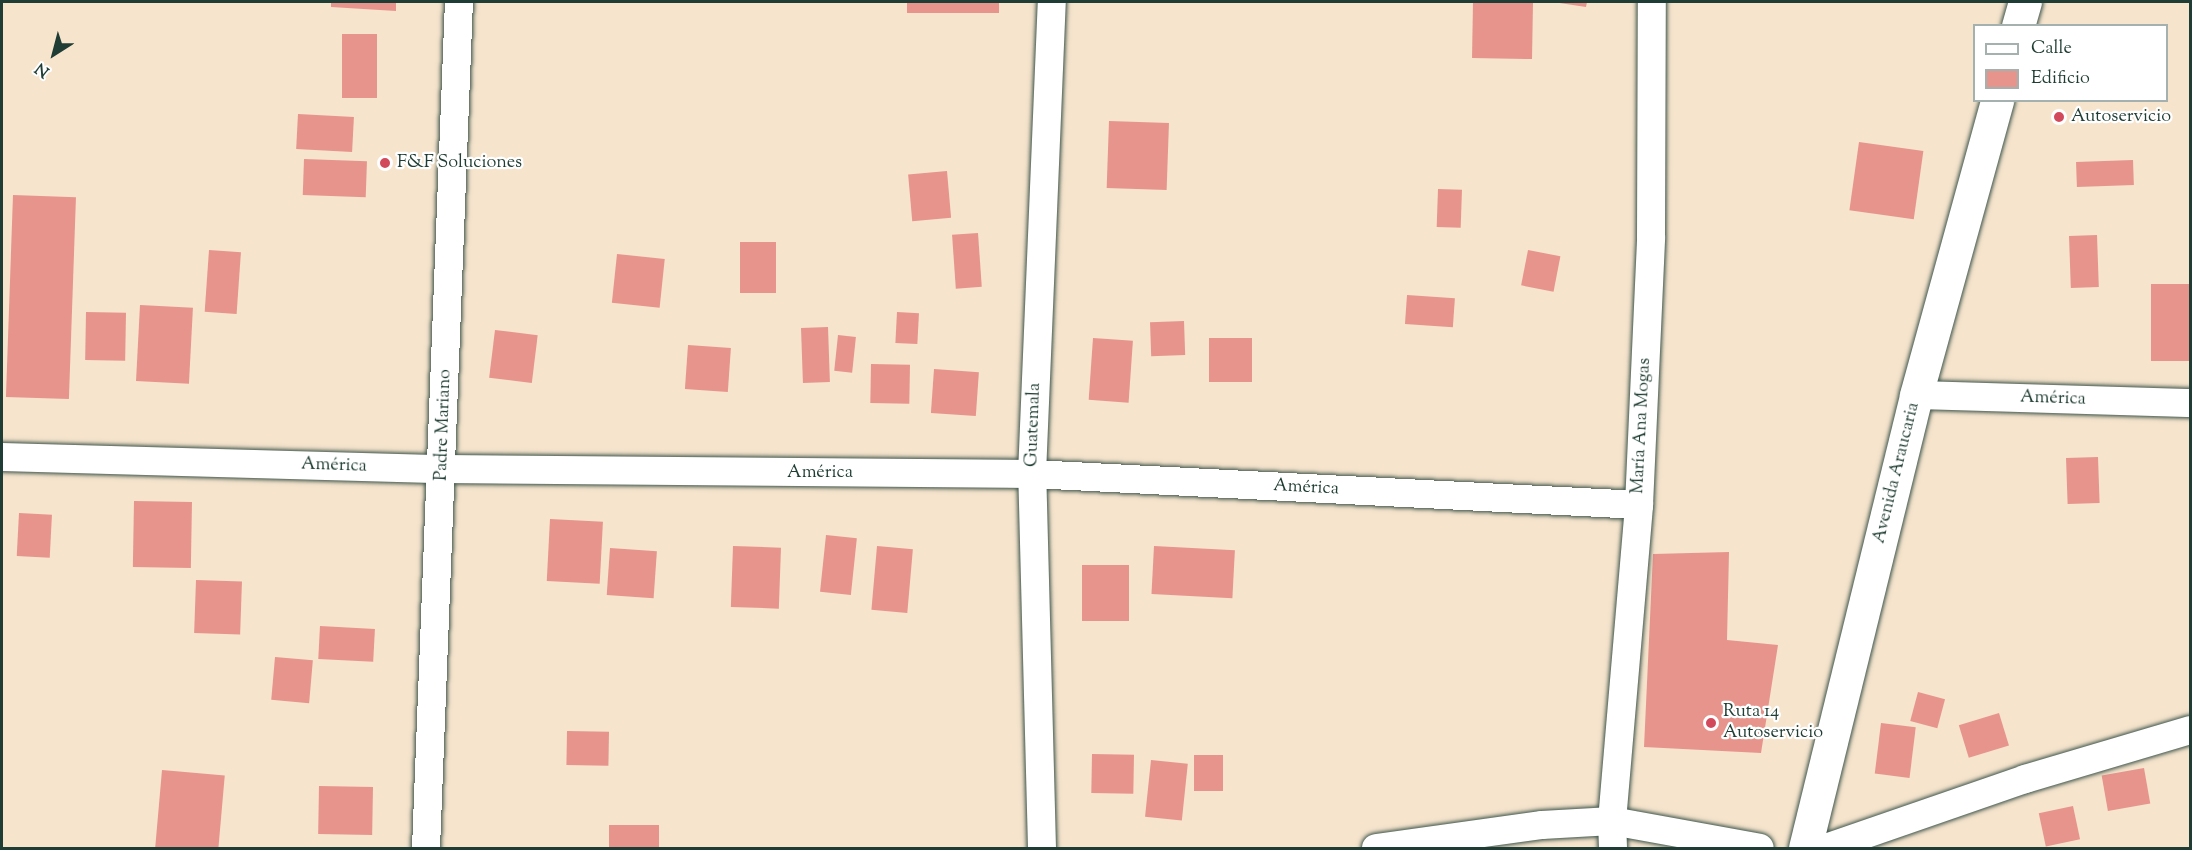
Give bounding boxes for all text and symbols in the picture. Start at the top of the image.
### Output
north arrow [24,24,84,84]
legend [1973,24,2168,102]
text: Calle [2031,36,2072,62]
text: N [31,56,55,82]
text: Edificio [2031,66,2090,92]
place label: Autoservicio [2071,106,2171,128]
marker: Autoservicio [2052,110,2066,124]
place label: F&F Soluciones [397,152,522,174]
marker: F&F Soluciones [378,156,392,170]
street label: María Ana Mogas [1628,357,1656,495]
street label: Padre Mariano [431,369,457,481]
street label: Guatemala [1022,383,1046,467]
street label: América [2020,387,2086,411]
street label: Avenida Araucaria [1869,400,1925,546]
street label: América [301,454,367,478]
street label: América [787,462,853,484]
street label: América [1273,475,1339,501]
place label: Ruta 14 Autoservicio [1723,702,1823,744]
marker: Ruta 14 Autoservicio [1704,716,1718,730]

